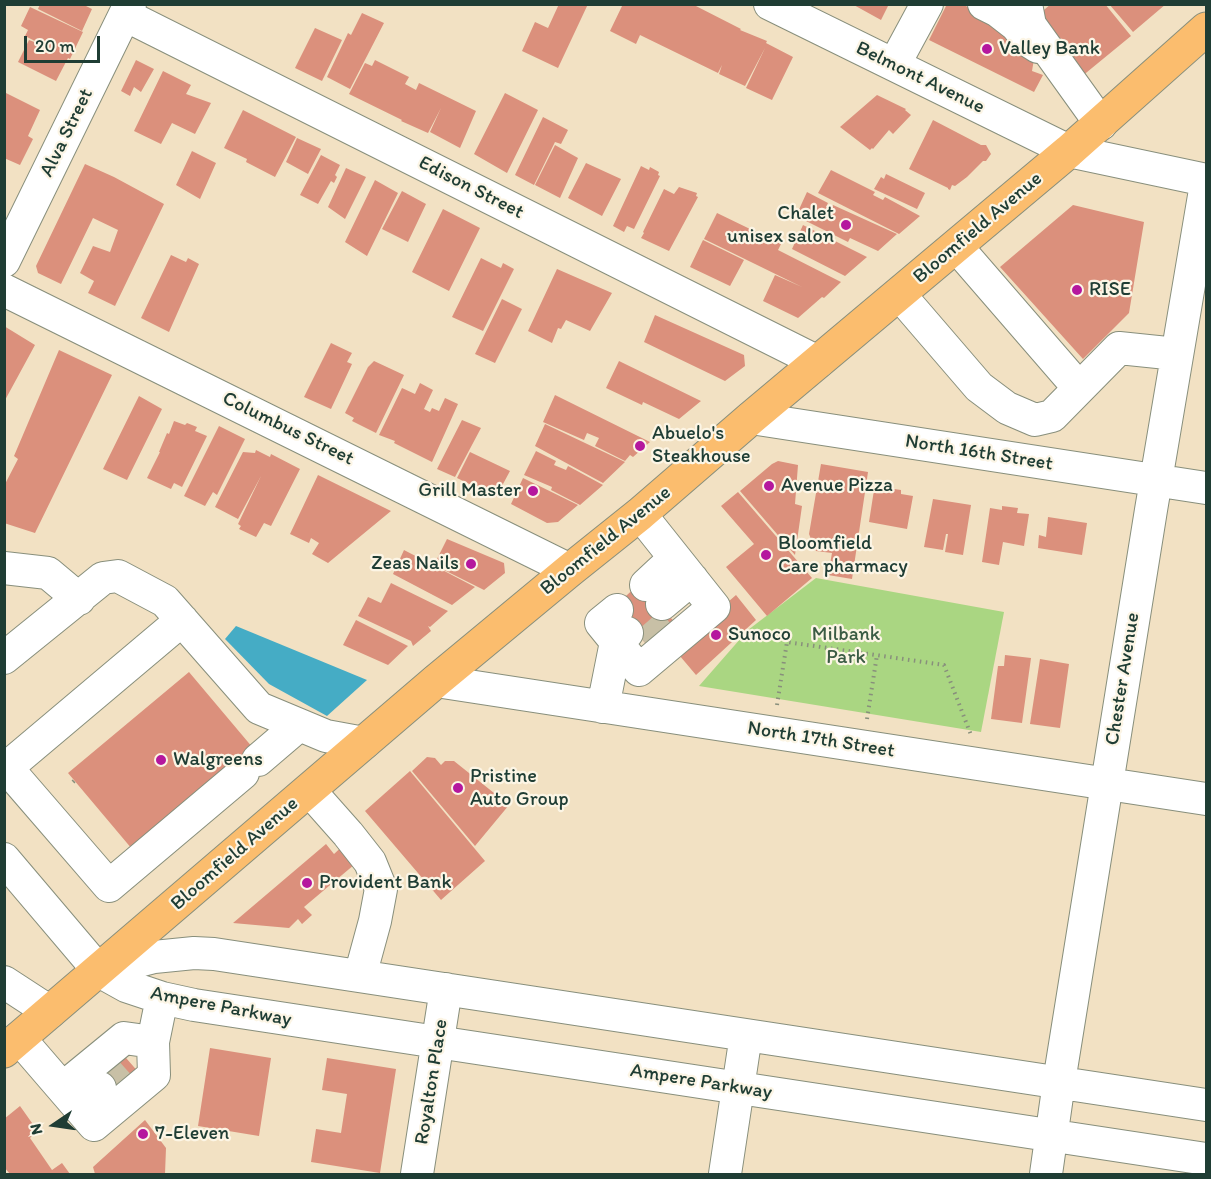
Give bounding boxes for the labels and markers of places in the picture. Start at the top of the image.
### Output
place label: Valley Bank [999,37,1100,61]
marker: Valley Bank [980,42,994,56]
place label: Chalet unisex salon [727,202,834,249]
marker: Chalet unisex salon [839,218,853,232]
place label: RISE [1089,278,1131,302]
marker: RISE [1070,283,1084,297]
place label: Abuelo's Steakhouse [652,422,751,469]
marker: Abuelo's Steakhouse [633,439,647,453]
place label: Avenue Pizza [781,474,893,498]
place label: Grill Master [418,479,521,503]
marker: Avenue Pizza [762,479,776,493]
marker: Grill Master [526,484,540,498]
place label: Bloomfield Care pharmacy [778,532,908,579]
marker: Bloomfield Care pharmacy [759,548,773,562]
place label: Zeas Nails [371,552,459,576]
marker: Zeas Nails [464,557,478,571]
place label: Sunoco [728,623,791,647]
marker: Sunoco [709,628,723,642]
place label: Walgreens [173,748,263,772]
marker: Walgreens [154,753,168,767]
place label: Pristine Auto Group [470,765,569,812]
marker: Pristine Auto Group [451,781,465,795]
place label: Provident Bank [319,871,452,895]
marker: Provident Bank [300,876,314,890]
place label: 7-Eleven [155,1122,229,1146]
marker: 7-Eleven [136,1127,150,1141]

